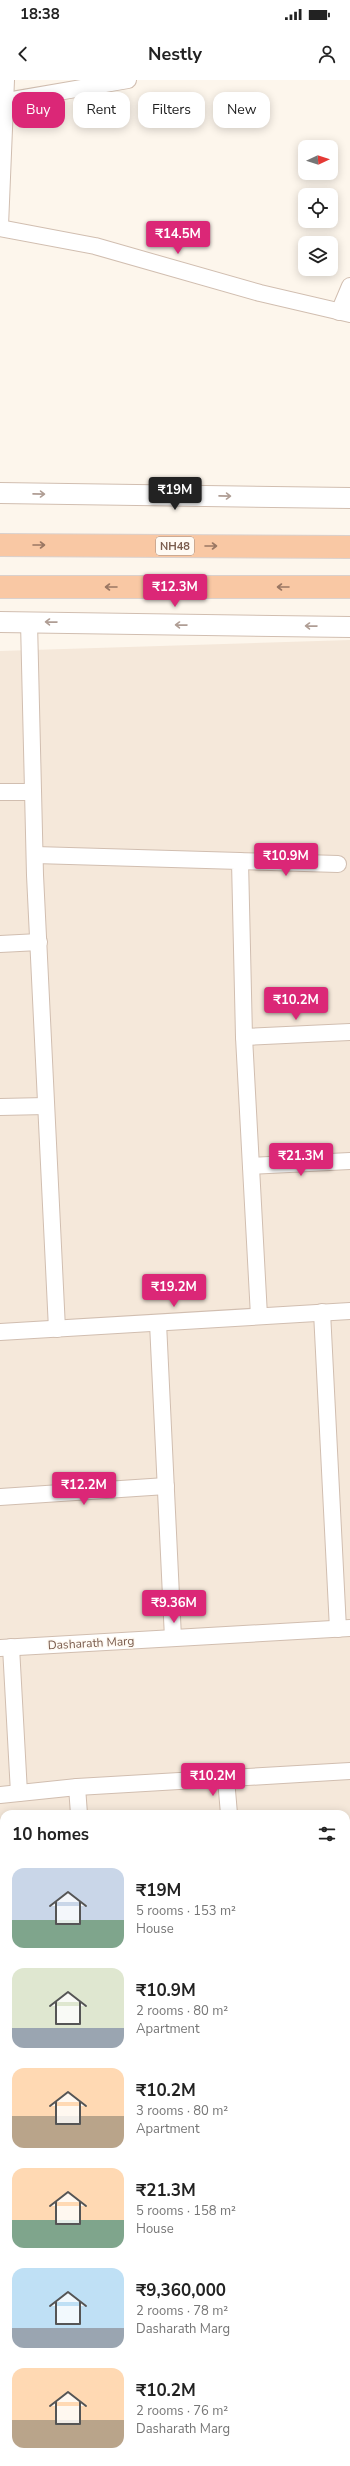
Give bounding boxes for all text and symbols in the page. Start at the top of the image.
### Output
text: 18:38 [20,4,60,24]
text: Nestly [148,42,202,66]
icon: back [12,43,34,65]
icon: person [316,43,338,65]
chip: Buy [12,92,65,128]
chip: Rent [73,92,130,128]
chip: Filters [138,92,205,128]
chip: New [213,92,270,128]
north arrow [298,140,338,180]
map controls [298,140,338,276]
button: locate [298,188,338,228]
pin: ₹14.5M [145,221,211,255]
text: ₹14.5M [155,225,201,243]
button: layers [298,236,338,276]
pin: ₹19M [151,477,199,511]
text: ₹19M [158,481,192,499]
one-way arrow [32,490,45,498]
one-way arrow [218,492,231,500]
road number: NH48 [156,537,194,555]
one-way arrow [32,541,45,549]
one-way arrow [204,542,217,550]
pin: ₹12.3M [142,574,208,608]
text: ₹12.3M [152,578,198,596]
one-way arrow [105,583,118,591]
one-way arrow [277,583,290,591]
one-way arrow [45,619,58,626]
one-way arrow [175,621,188,628]
one-way arrow [305,622,318,630]
pin: ₹10.9M [253,843,319,877]
text: ₹10.9M [263,847,309,865]
pin: ₹10.2M [263,987,329,1021]
text: ₹10.2M [273,991,319,1009]
pin: ₹21.3M [268,1143,334,1177]
text: ₹21.3M [278,1147,324,1165]
pin: ₹19.2M [141,1274,207,1308]
text: ₹19.2M [151,1278,197,1296]
pin: ₹12.2M [51,1472,117,1506]
text: ₹12.2M [61,1476,107,1494]
pin: ₹9.36M [141,1590,207,1624]
text: ₹9.36M [151,1594,197,1612]
street label: Dasharath Marg [47,1633,135,1653]
pin: ₹10.2M [180,1763,246,1797]
text: ₹10.2M [190,1767,236,1785]
text: 10 homes [12,1823,89,1846]
icon: filters [316,1823,338,1845]
text: ₹19M [136,1879,181,1902]
icon: home [44,1884,92,1932]
text: 5 rooms · 153 m² [136,1902,236,1920]
text: House [136,1920,174,1938]
text: ₹10.9M [136,1979,196,2002]
icon: home [44,1984,92,2032]
text: 2 rooms · 80 m² [136,2002,228,2020]
text: Apartment [136,2020,199,2038]
text: ₹10.2M [136,2079,196,2102]
icon: home [44,2084,92,2132]
text: 3 rooms · 80 m² [136,2102,228,2120]
text: Apartment [136,2120,199,2138]
text: ₹21.3M [136,2179,196,2202]
icon: home [44,2184,92,2232]
text: 5 rooms · 158 m² [136,2202,236,2220]
text: House [136,2220,174,2238]
text: ₹9,360,000 [136,2279,226,2302]
icon: home [44,2284,92,2332]
text: 2 rooms · 78 m² [136,2302,228,2320]
text: Dasharath Marg [136,2320,230,2338]
text: ₹10.2M [136,2379,196,2402]
icon: home [44,2384,92,2432]
text: 2 rooms · 76 m² [136,2402,228,2420]
text: Dasharath Marg [136,2420,230,2438]

